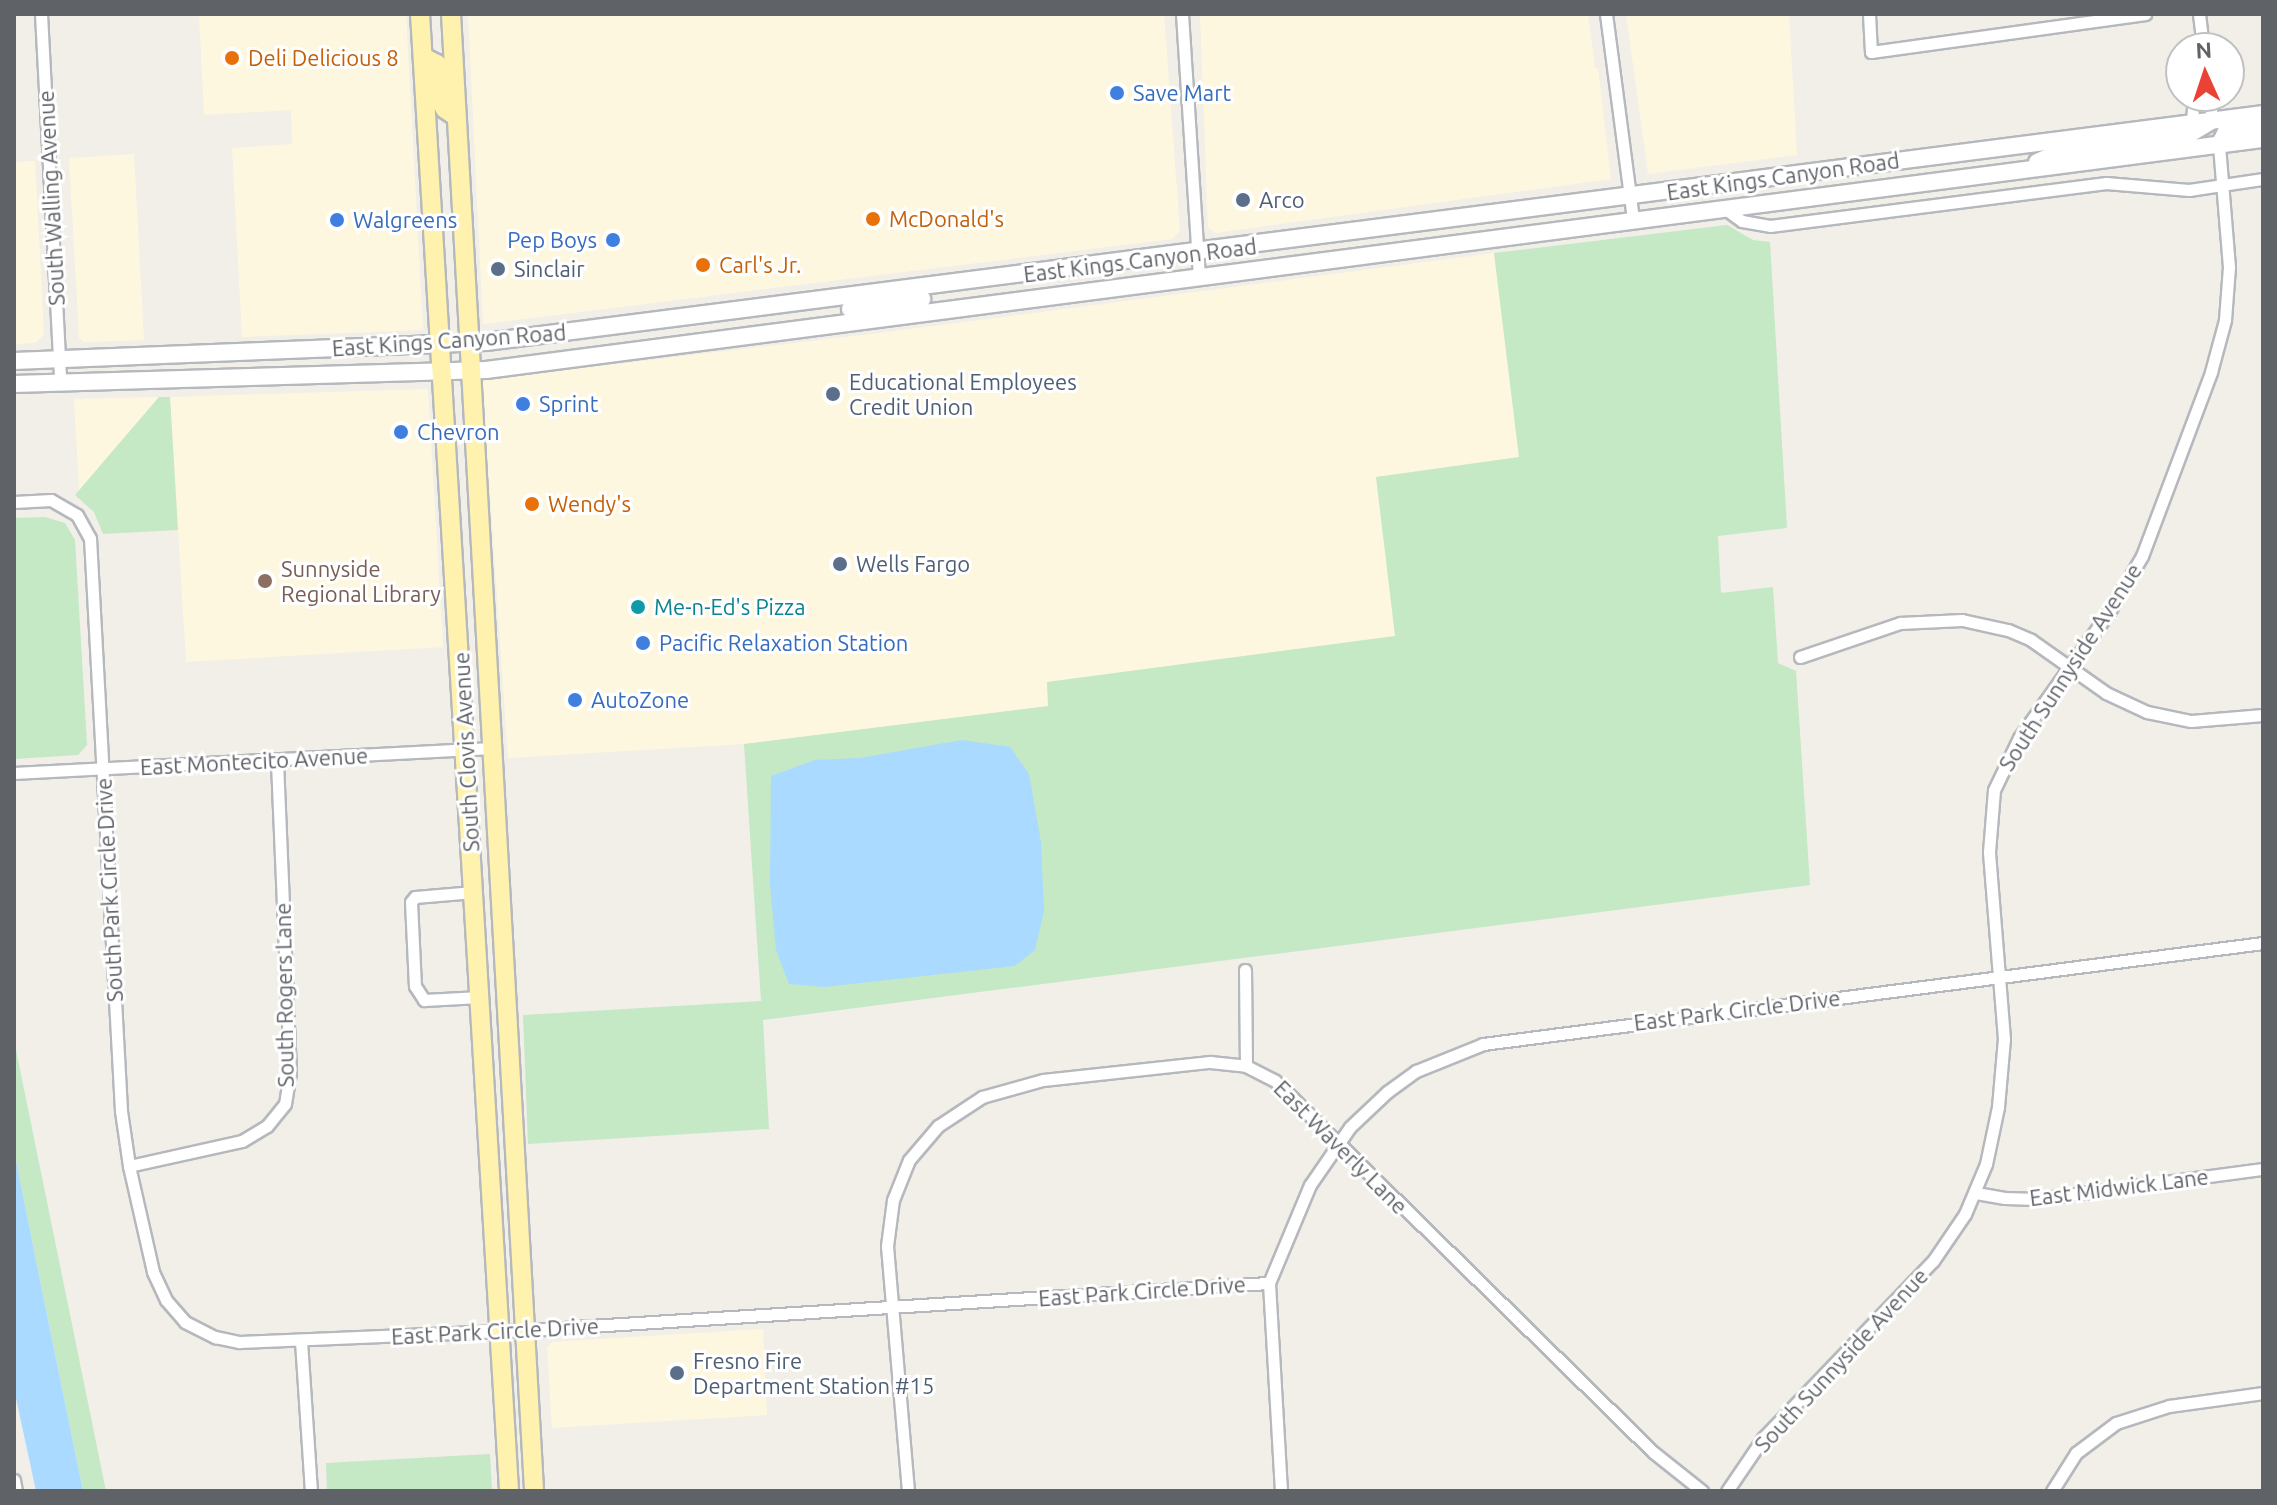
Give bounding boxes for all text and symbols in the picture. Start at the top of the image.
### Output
north arrow [2165,32,2245,112]
text: N [2195,37,2213,62]
place label: Deli Delicious 8 [248,45,399,71]
marker: Deli Delicious 8 [223,49,241,67]
place label: Save Mart [1133,80,1231,106]
marker: Save Mart [1108,84,1126,102]
street label: South Walling Avenue [32,90,70,306]
street label: East Kings Canyon Road [1665,147,1901,205]
place label: Arco [1259,187,1305,213]
marker: Arco [1234,191,1252,209]
place label: McDonald's [889,206,1004,232]
place label: Walgreens [353,207,457,233]
marker: McDonald's [864,210,882,228]
marker: Walgreens [328,211,346,229]
place label: Pep Boys [507,227,597,253]
marker: Pep Boys [604,231,622,249]
street label: East Kings Canyon Road [1022,233,1258,287]
place label: Carl's Jr. [719,252,801,278]
place label: Sinclair [514,256,584,282]
marker: Carl's Jr. [694,256,712,274]
marker: Sinclair [489,260,507,278]
street label: East Kings Canyon Road [331,319,567,361]
place label: Educational Employees Credit Union [849,368,1077,420]
marker: Educational Employees Credit Union [824,385,842,403]
place label: Sprint [539,391,598,417]
marker: Sprint [514,395,532,413]
place label: Chevron [417,419,500,445]
marker: Chevron [392,423,410,441]
place label: Wendy's [548,491,631,517]
marker: Wendy's [523,495,541,513]
place label: Wells Fargo [856,551,970,577]
place label: Sunnyside Regional Library [281,555,441,606]
marker: Wells Fargo [831,555,849,573]
street label: South Sunnyside Avenue [1993,558,2147,776]
marker: Sunnyside Regional Library [256,572,274,590]
place label: Me-n-Ed's Pizza [654,594,805,620]
marker: Me-n-Ed's Pizza [629,598,647,616]
place label: Pacific Relaxation Station [659,630,908,656]
marker: Pacific Relaxation Station [634,634,652,652]
street label: South Clovis Avenue [448,651,484,853]
place label: AutoZone [591,687,689,713]
marker: AutoZone [566,691,584,709]
street label: East Montecito Avenue [139,742,369,780]
street label: South Park Circle Drive [90,777,128,1003]
street label: South Rogers Lane [269,902,299,1088]
street label: East Park Circle Drive [1632,984,1842,1036]
street label: East Waverly Lane [1269,1075,1413,1219]
street label: East Midwick Lane [2028,1163,2210,1211]
street label: South Sunnyside Avenue [1749,1263,1933,1457]
street label: East Park Circle Drive [1037,1271,1247,1311]
street label: East Park Circle Drive [390,1312,600,1350]
place label: Fresno Fire Department Station #15 [693,1347,934,1398]
marker: Fresno Fire Department Station #15 [668,1364,686,1382]

